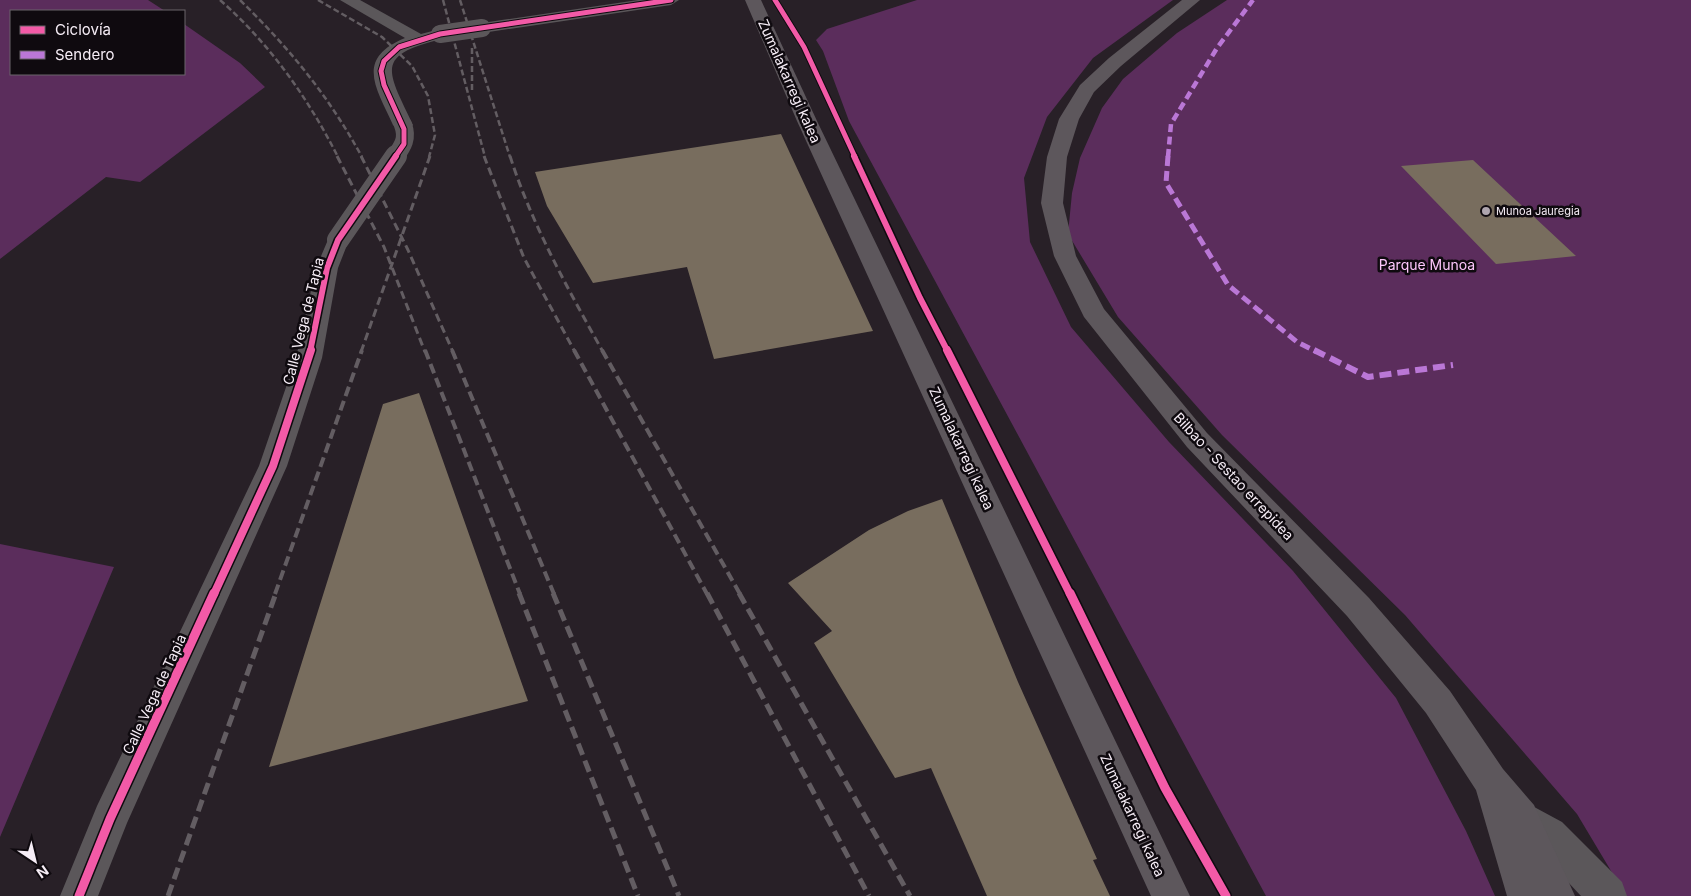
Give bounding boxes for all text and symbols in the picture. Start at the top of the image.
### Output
legend [10,10,185,75]
street label: Zumalakarregi kalea [755,16,825,146]
text: Ciclovía [55,20,111,39]
text: Sendero [55,45,115,64]
place label: Munoa Jauregia [1496,204,1580,218]
marker: Munoa Jauregia [1480,205,1492,217]
street label: Calle Vega de Tapia [279,255,327,387]
park label: Parque Munoa [1379,256,1475,273]
street label: Zumalakarregi kalea [926,384,998,512]
street label: Bilbao - Sestao errepidea [1170,409,1298,543]
street label: Calle Vega de Tapia [119,631,189,757]
street label: Zumalakarregi kalea [1097,751,1169,879]
north arrow [10,836,60,886]
text: N [33,862,52,882]

